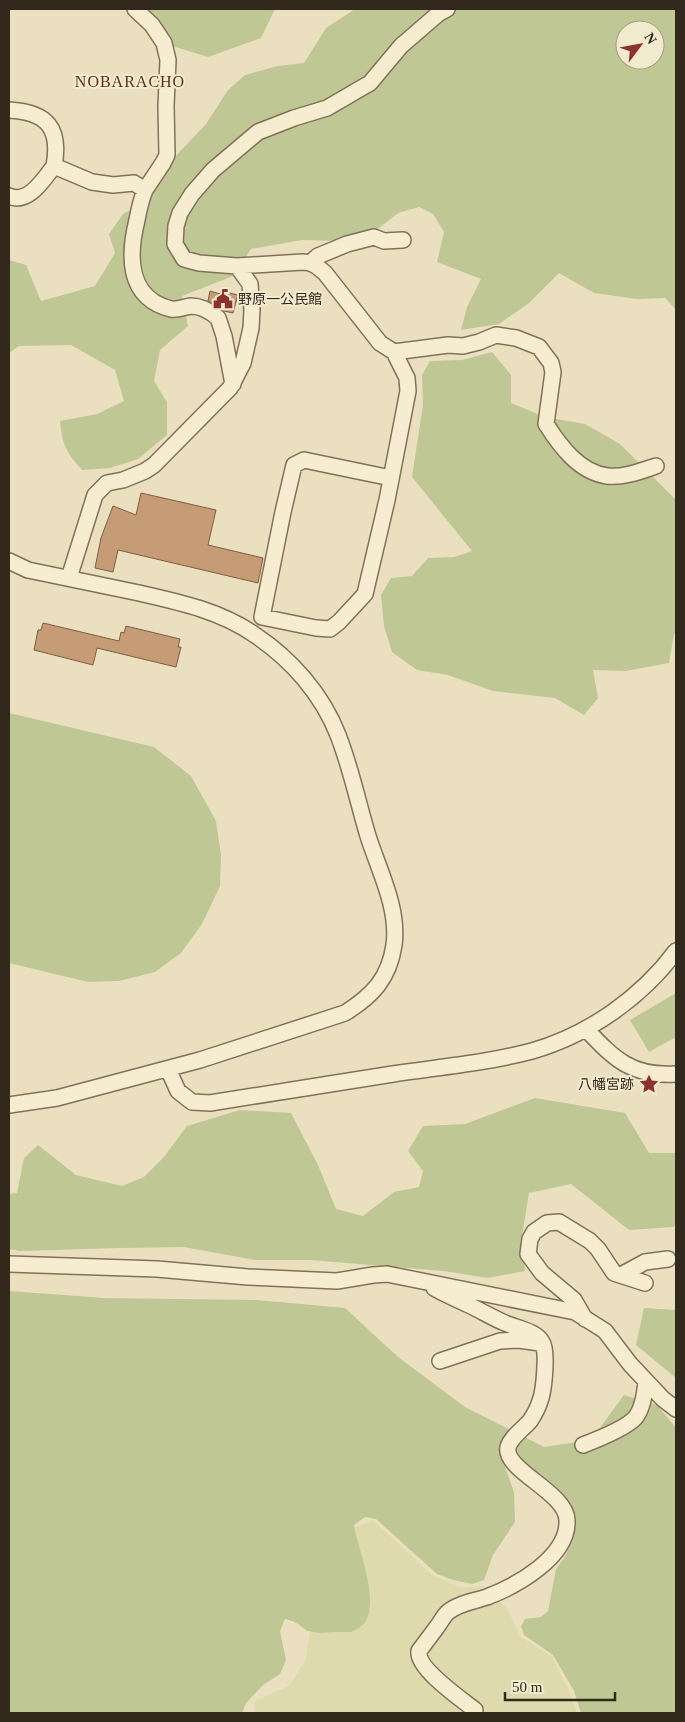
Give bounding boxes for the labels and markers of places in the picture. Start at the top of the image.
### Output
public building icon: 野原一公民館 [212,288,234,310]
place label: 野原一公民館 [238,292,322,307]
place icon: 八幡宮跡 [638,1073,660,1095]
place label: 八幡宮跡 [578,1077,634,1092]

